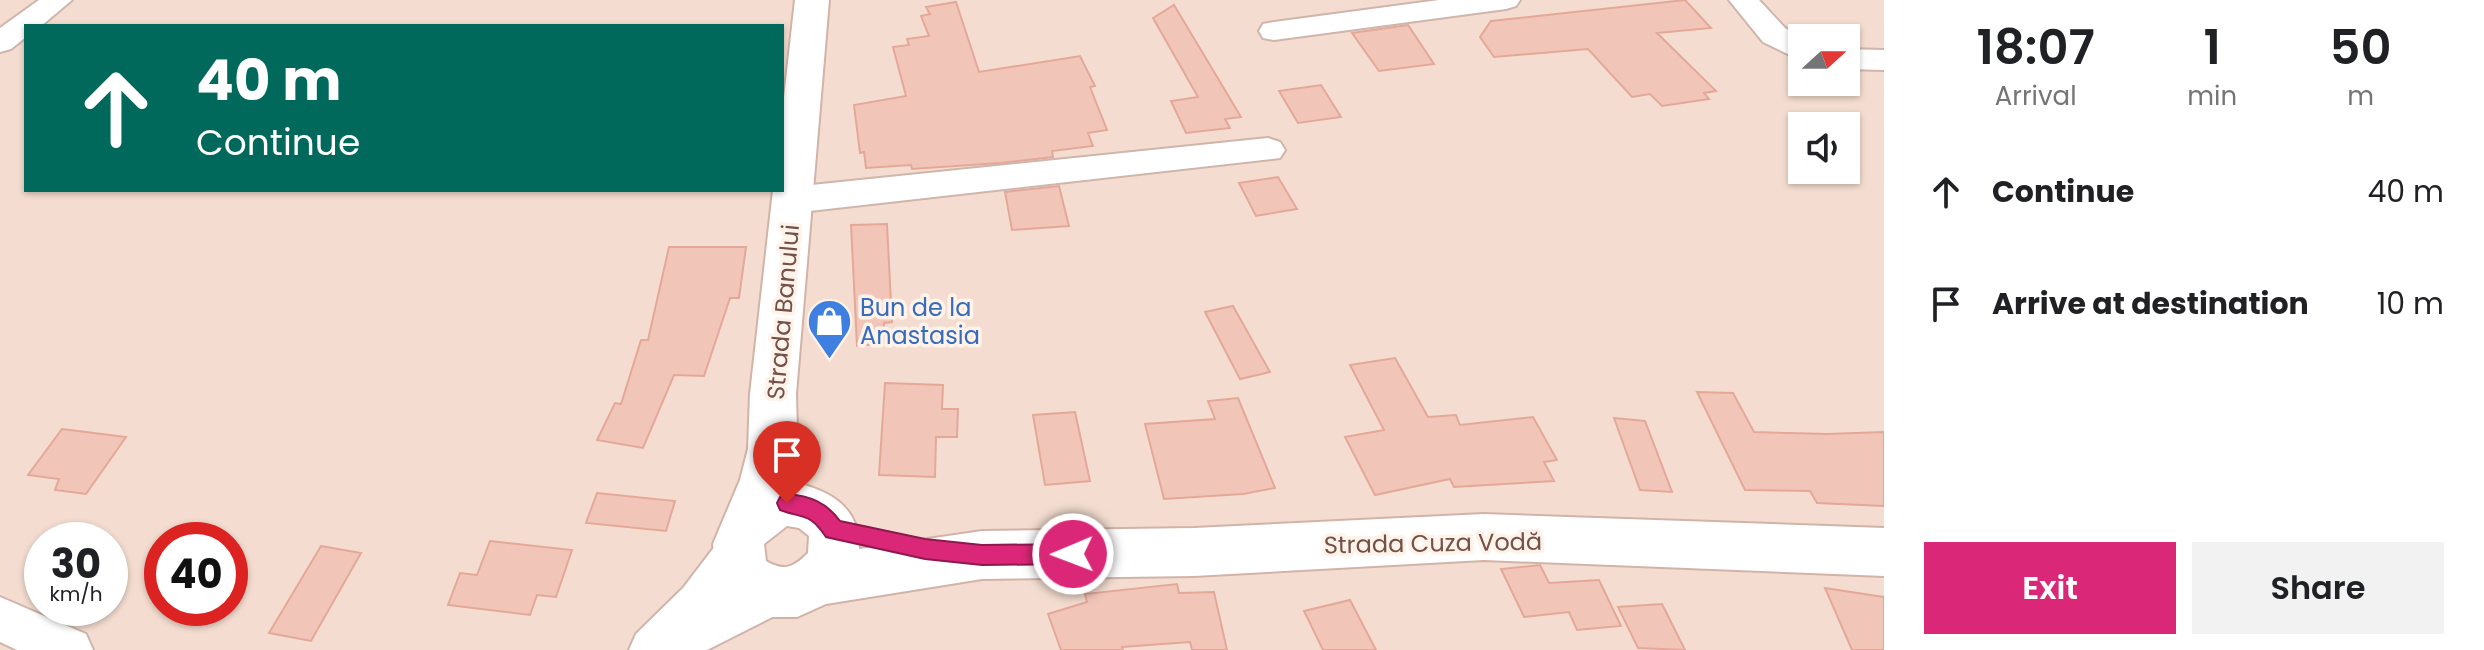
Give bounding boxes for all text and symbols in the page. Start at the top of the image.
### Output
text: 18:07 [1977,14,2095,81]
text: 1 [2203,14,2221,81]
text: 50 [2330,14,2391,81]
north arrow [1788,24,1860,96]
map controls [1788,24,1860,184]
text: 40 m [196,41,342,120]
icon: ahead [64,56,168,160]
text: Arrival [1995,78,2077,114]
text: min [2187,78,2237,114]
text: m [2347,78,2374,114]
button: sound [1788,112,1860,184]
text: Continue [196,117,360,168]
icon: ahead [1924,170,1968,214]
text: Continue [1992,170,2134,213]
text: 40 m [2367,170,2444,213]
street label: Strada Banului [759,223,807,401]
icon: arrive [1924,282,1968,326]
text: Arrive at destination [1992,282,2309,325]
text: 10 m [2377,282,2444,325]
place label: Bun de la Anastasia [860,291,980,352]
shop icon: Bun de la Anastasia [805,297,853,360]
pin [753,421,821,503]
icon: arrive [765,433,809,477]
position arrow [1031,512,1115,596]
speed limit sign: 40 [144,522,248,626]
street label: Strada Cuza Vodă [1324,525,1542,561]
text: 30 [51,536,101,592]
button: Exit [1924,542,2176,634]
button: Share [2192,542,2444,634]
text: km/h [49,580,103,608]

